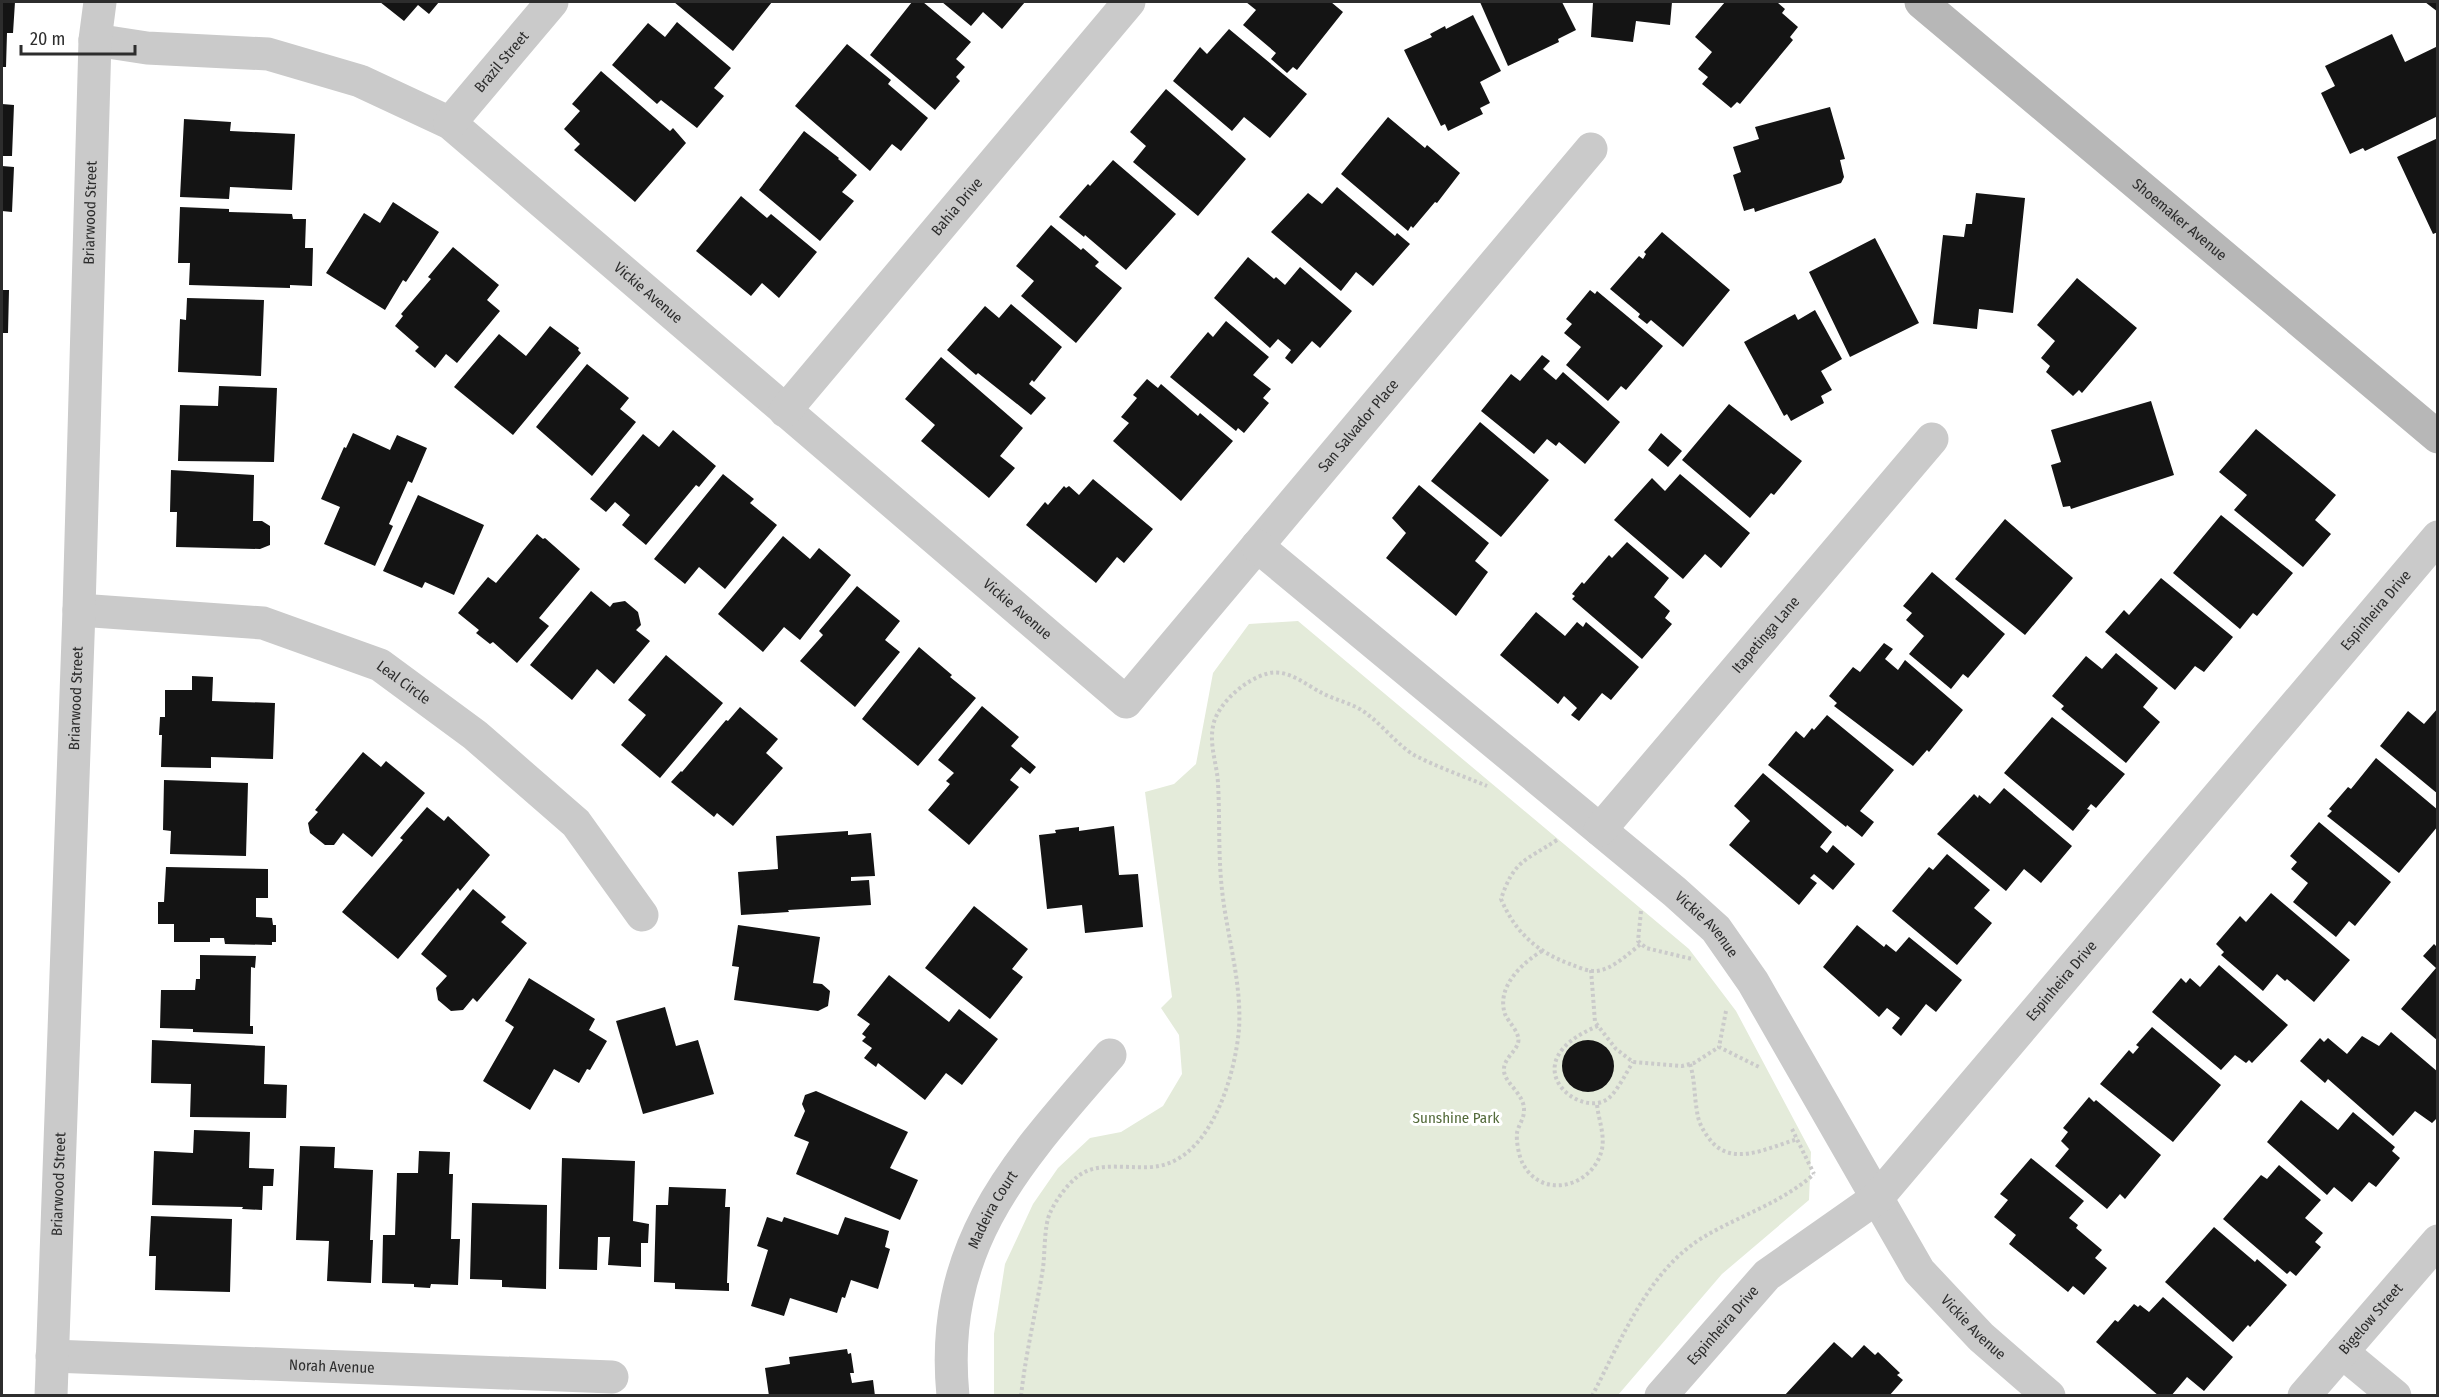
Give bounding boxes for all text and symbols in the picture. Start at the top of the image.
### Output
scale bar [21,18,135,56]
street label: Brazil Street [471,27,533,96]
text: 20 m [30,28,65,50]
street label: Briarwood Street [80,160,101,265]
street label: Bahia Drive [927,174,986,239]
street label: Shoemaker Avenue [2129,175,2230,264]
street label: Vickie Avenue [610,258,686,327]
street label: San Salvador Place [1314,376,1402,476]
street label: Espinheira Drive [2337,566,2415,654]
street label: Vickie Avenue [979,575,1055,643]
street label: Itapetinga Lane [1728,593,1803,677]
street label: Briarwood Street [65,646,87,751]
street label: Leal Circle [373,657,434,708]
street label: Vickie Avenue [1671,887,1742,961]
street label: Espinheira Drive [2022,937,2100,1025]
park label: Sunshine Park [1413,1109,1499,1127]
street label: Briarwood Street [48,1132,69,1236]
street label: Madeira Court [964,1167,1021,1251]
street label: Bigelow Street [2335,1279,2406,1358]
street label: Espinheira Drive [1683,1282,1763,1369]
street label: Vickie Avenue [1937,1291,2010,1363]
street label: Norah Avenue [289,1356,375,1377]

